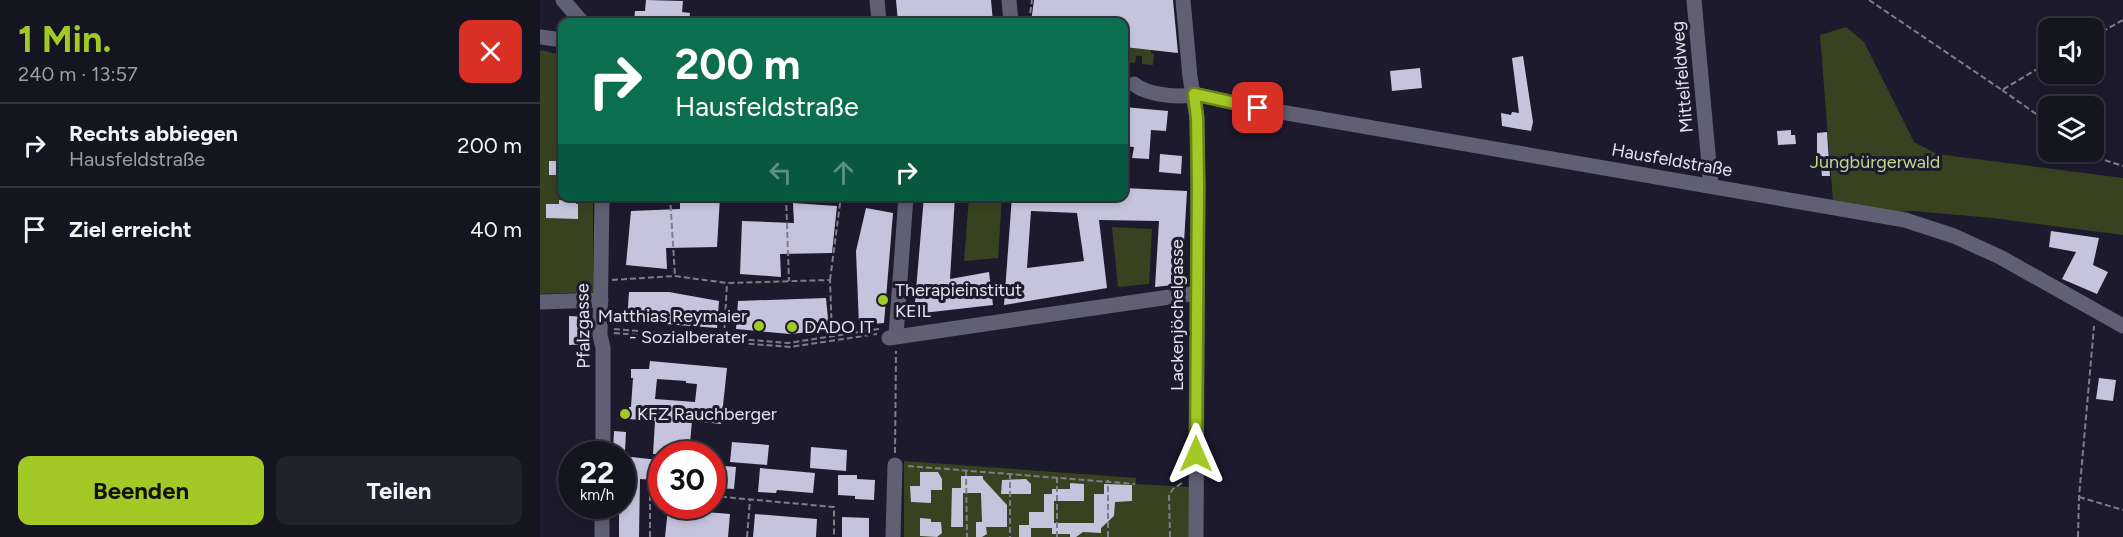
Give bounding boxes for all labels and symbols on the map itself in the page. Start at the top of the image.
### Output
street label: Mittelfeldweg [1666,20,1698,134]
pin [1232,82,1283,133]
street label: Hausfeldstraße [1610,139,1734,181]
park label: Jungbürgerwald [1810,151,1940,173]
street label: Lackenjöchelgasse [1166,239,1188,391]
place label: Therapieinstitut KEIL [895,279,1022,322]
street label: Pfalzgasse [571,283,595,369]
marker: Therapieinstitut KEIL [876,293,890,307]
place label: Matthias Reymaier - Sozialberater [598,305,747,348]
place label: DADO IT [804,316,874,338]
marker: Matthias Reymaier - Sozialberater [752,319,766,333]
marker: DADO IT [785,320,799,334]
place label: KFZ Rauchberger [637,403,777,425]
marker: KFZ Rauchberger [618,407,632,421]
position arrow [1164,422,1228,486]
speed limit sign: 30 [648,441,726,519]

